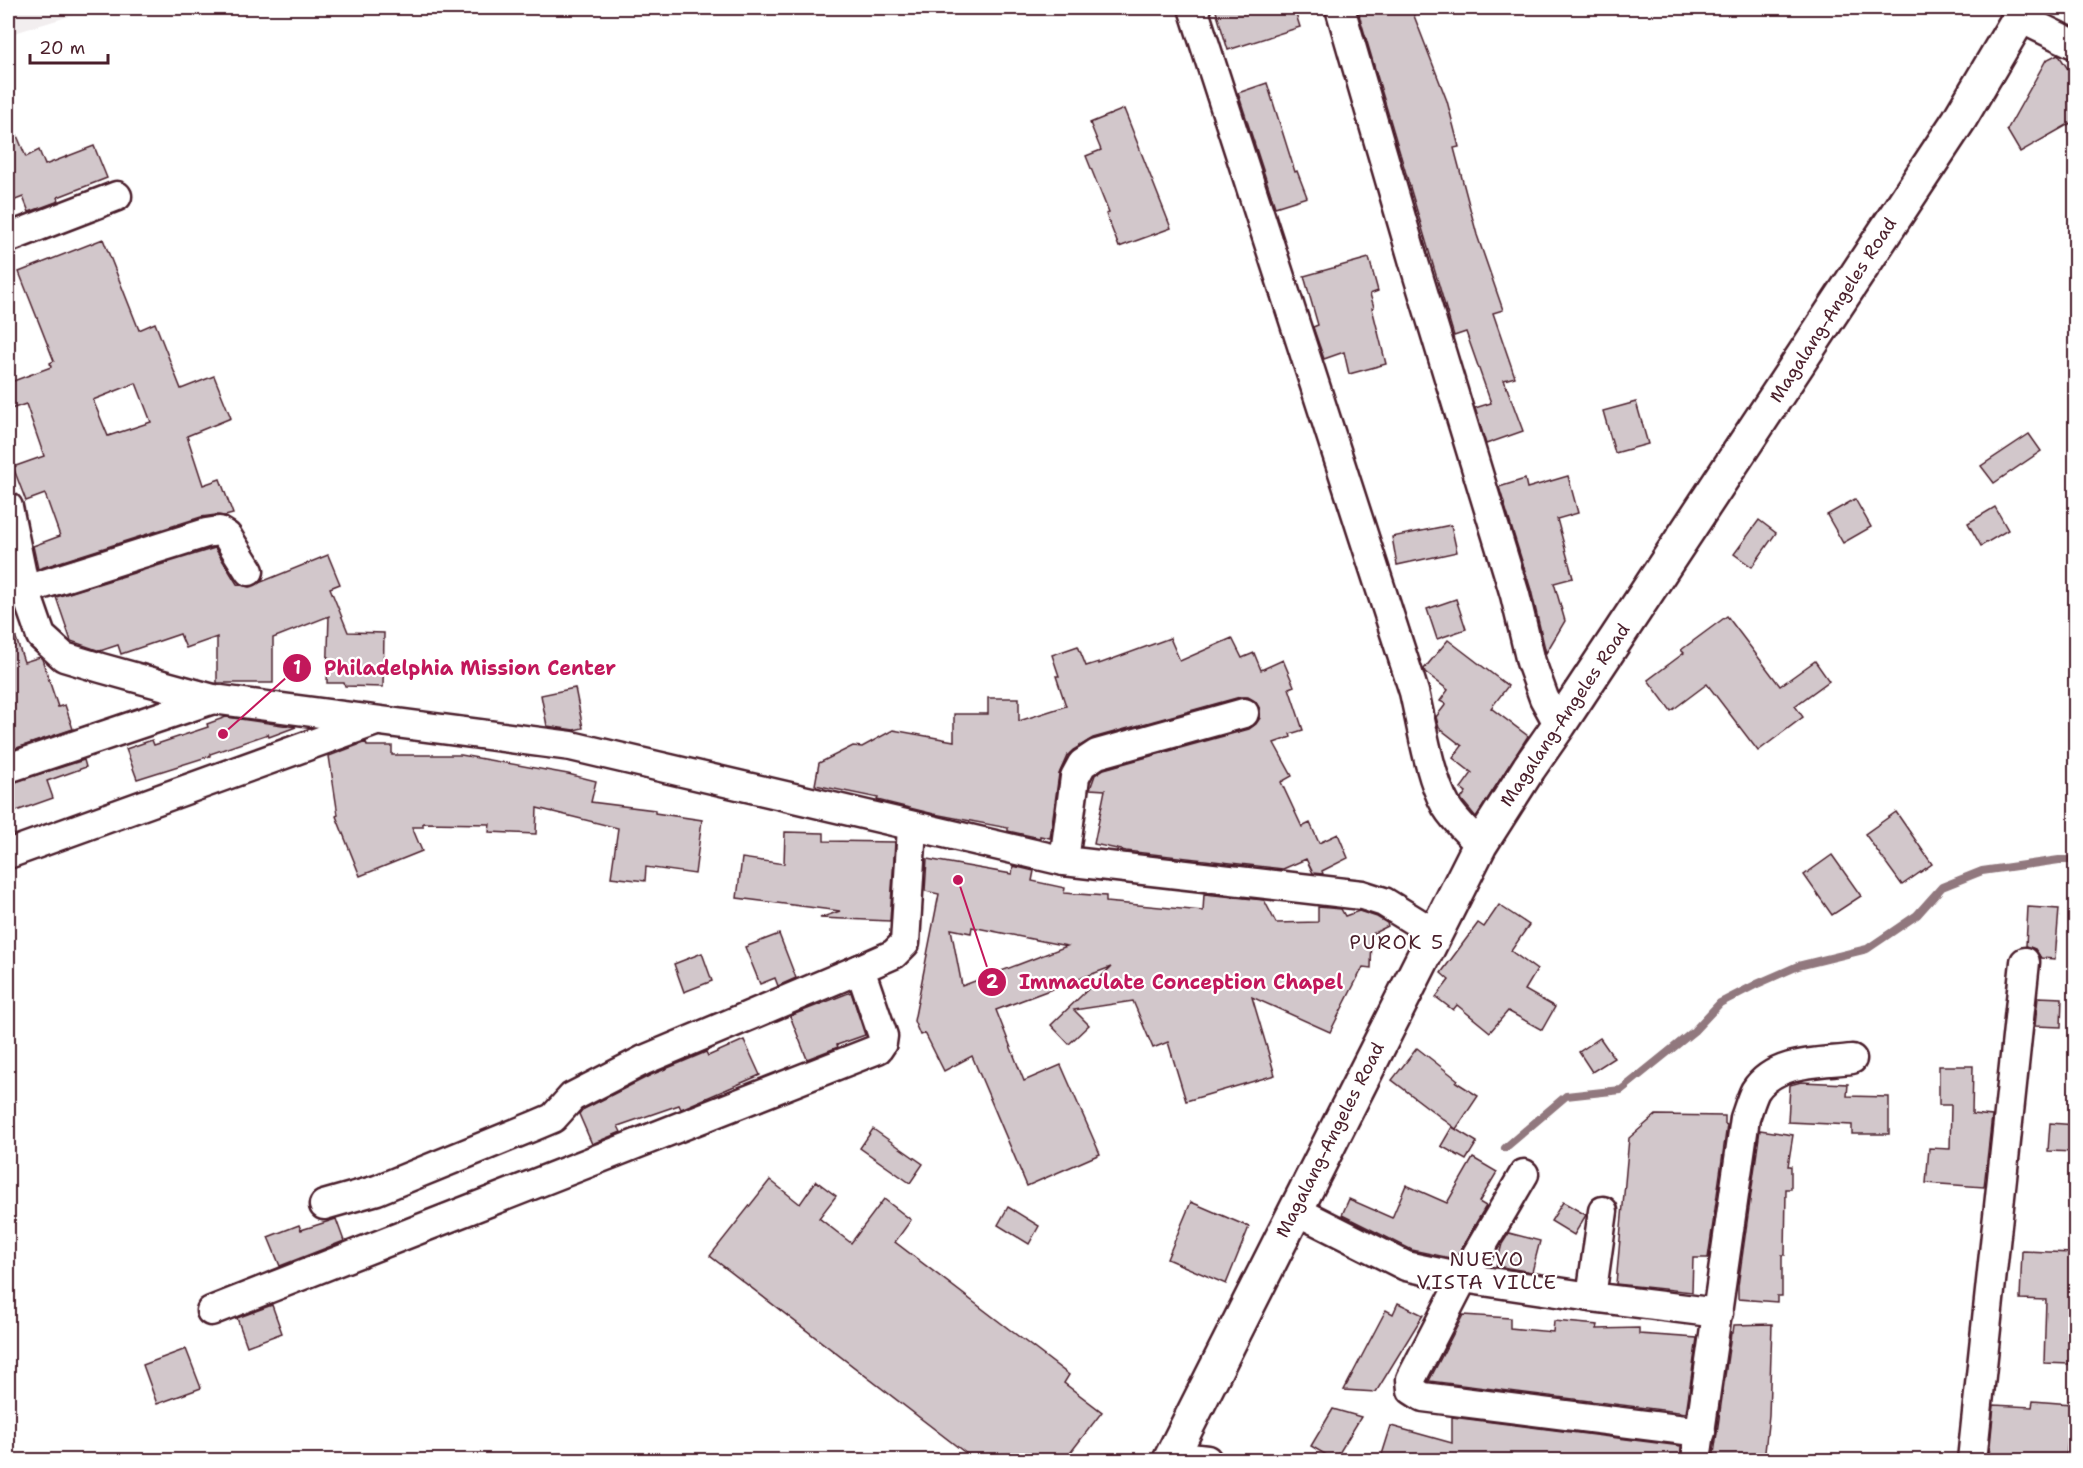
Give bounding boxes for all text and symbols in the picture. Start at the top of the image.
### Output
scale bar [30,27,108,65]
text: 20 m [39,36,85,60]
street label: Magalang-Angeles Road [1764,213,1902,407]
street label: Magalang-Angeles Road [1495,619,1635,811]
callout: Philadelphia Mission Center [282,649,628,687]
text: Philadelphia Mission Center [324,655,616,681]
text: 1 [293,656,301,680]
district label: PUROK 5 [1349,929,1445,955]
callout: Immaculate Conception Chapel [977,963,1355,1001]
text: Immaculate Conception Chapel [1019,969,1343,995]
text: 2 [986,970,999,994]
street label: Magalang-Angeles Road [1270,1038,1390,1242]
district label: NUEVO VISTA VILLE [1417,1246,1557,1295]

